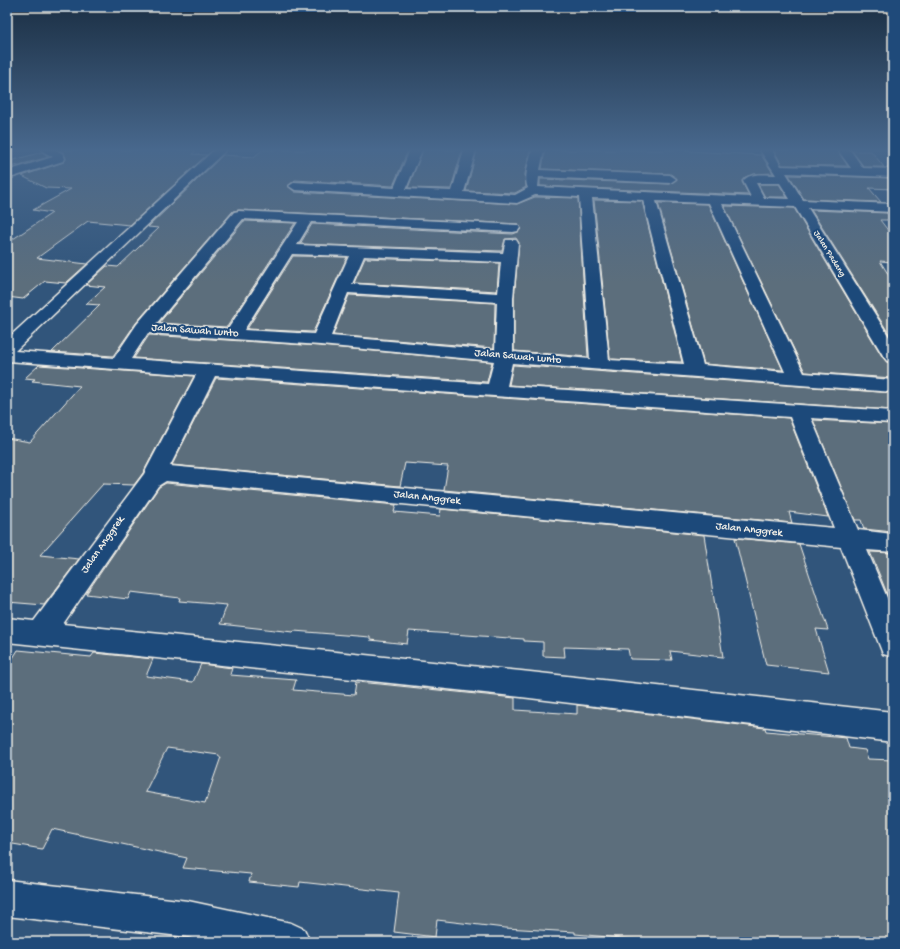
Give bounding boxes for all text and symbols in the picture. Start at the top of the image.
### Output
street label: Jalan Padang [810,229,848,279]
street label: Jalan Sawah Lunto [151,322,239,340]
street label: Jalan Sawah Lunto [474,347,562,367]
street label: Jalan Anggrek [393,489,462,508]
street label: Jalan Anggrek [79,513,128,576]
street label: Jalan Anggrek [715,521,784,540]

